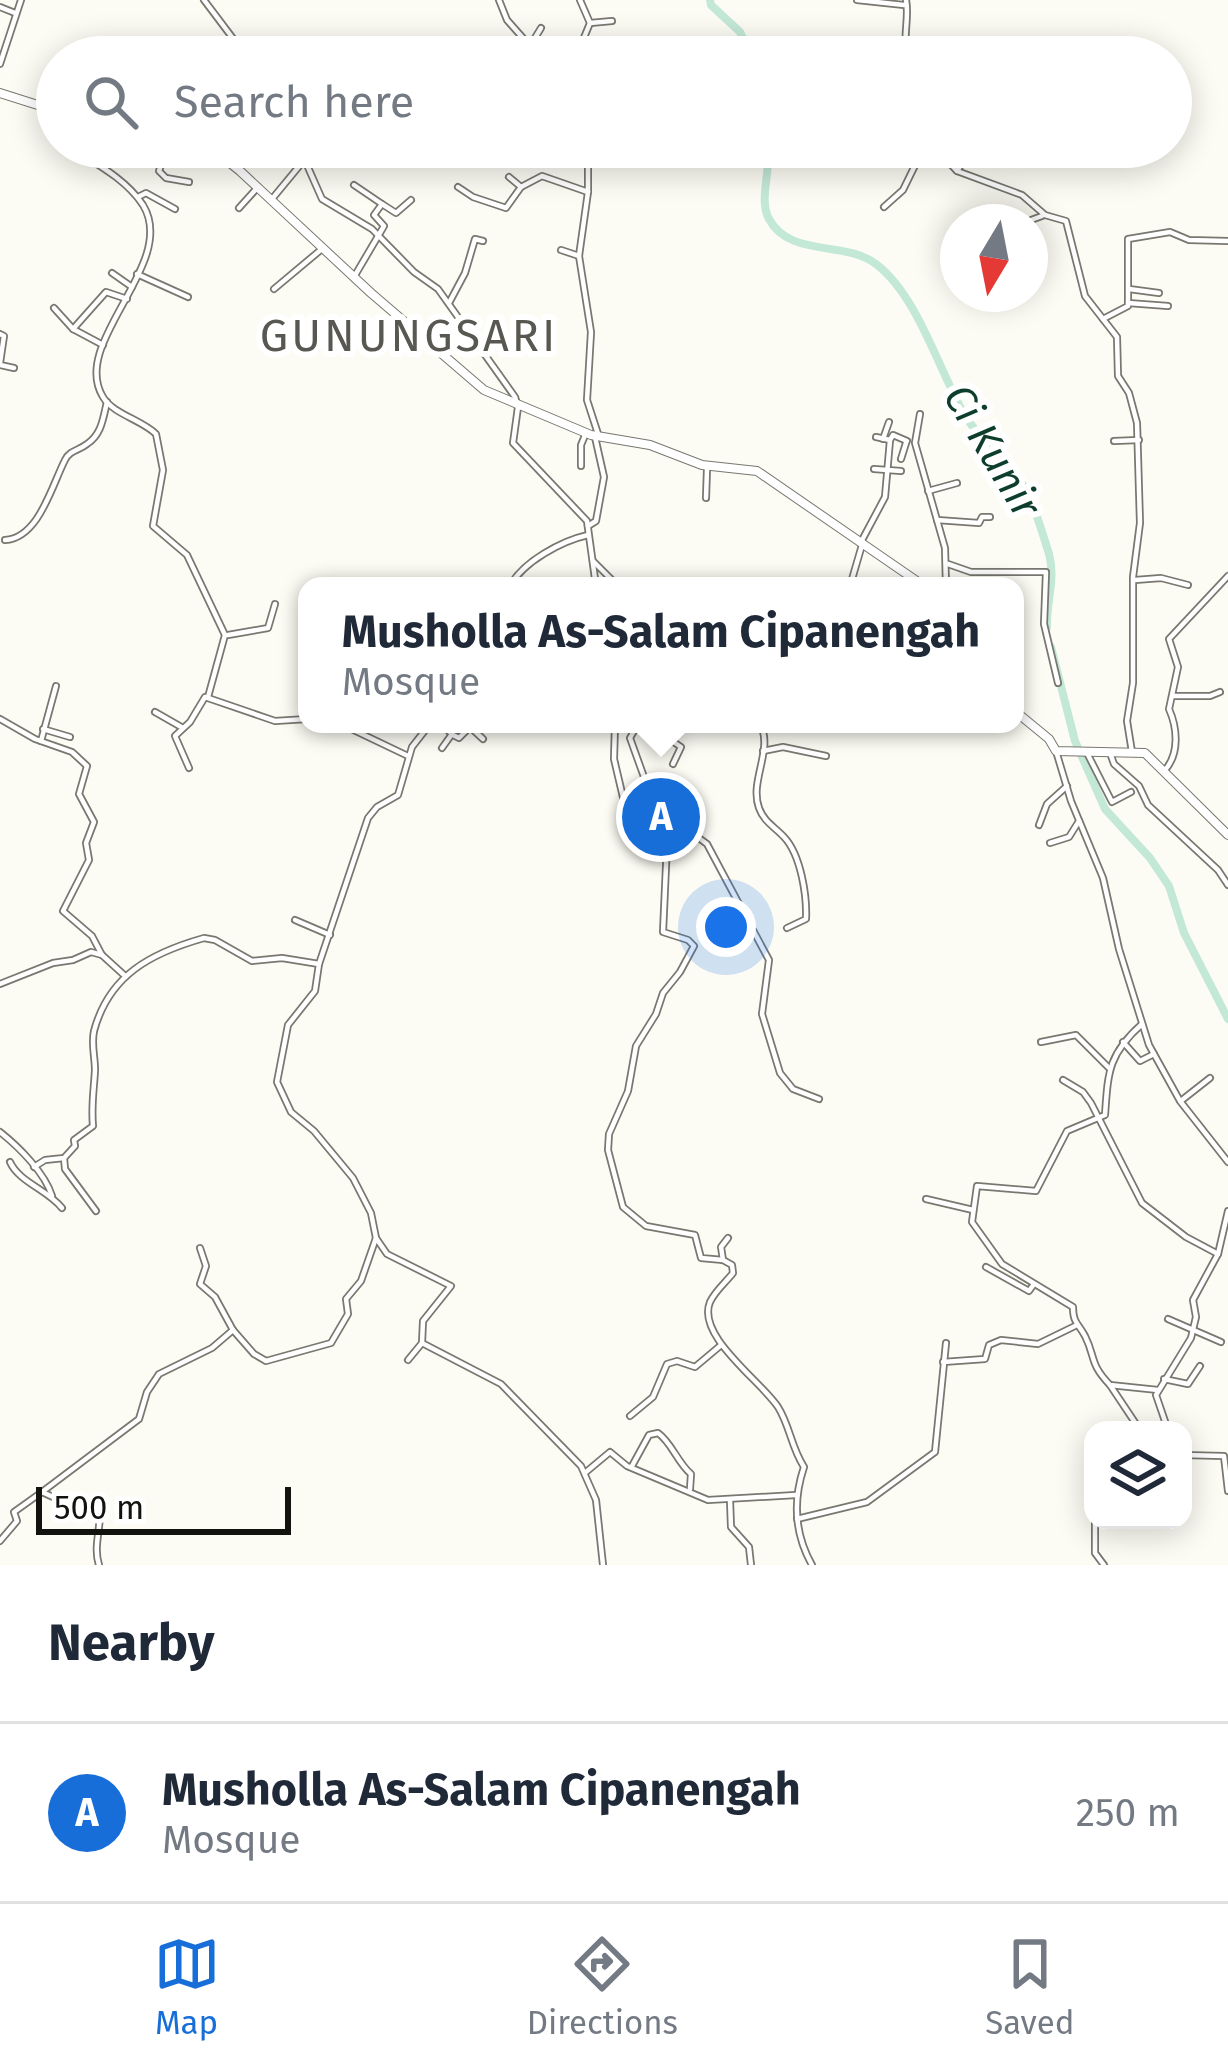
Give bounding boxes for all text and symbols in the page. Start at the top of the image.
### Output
search box [36,36,1192,168]
icon: search [78,69,144,135]
text: Search here [174,75,414,129]
north arrow [940,204,1048,312]
district label: GUNUNGSARI [260,309,558,363]
water label: Ci Kunir [933,375,1052,528]
popup [298,577,1024,733]
text: Musholla As-Salam Cipanengah [342,605,980,659]
text: Mosque [342,659,480,705]
pin: A [622,772,700,862]
your location [696,897,756,957]
map controls [1084,1421,1192,1529]
button: layers [1084,1421,1192,1529]
scale bar [36,1481,291,1534]
text: 500 m [54,1488,144,1528]
text: Nearby [48,1612,214,1674]
text: Musholla As-Salam Cipanengah [162,1763,801,1817]
text: A [75,1790,99,1836]
text: 250 m [1076,1790,1180,1836]
text: Mosque [162,1817,301,1863]
tab: Map [154,1931,220,2043]
tab: Directions [527,1931,678,2043]
tab: Saved [985,1931,1074,2043]

